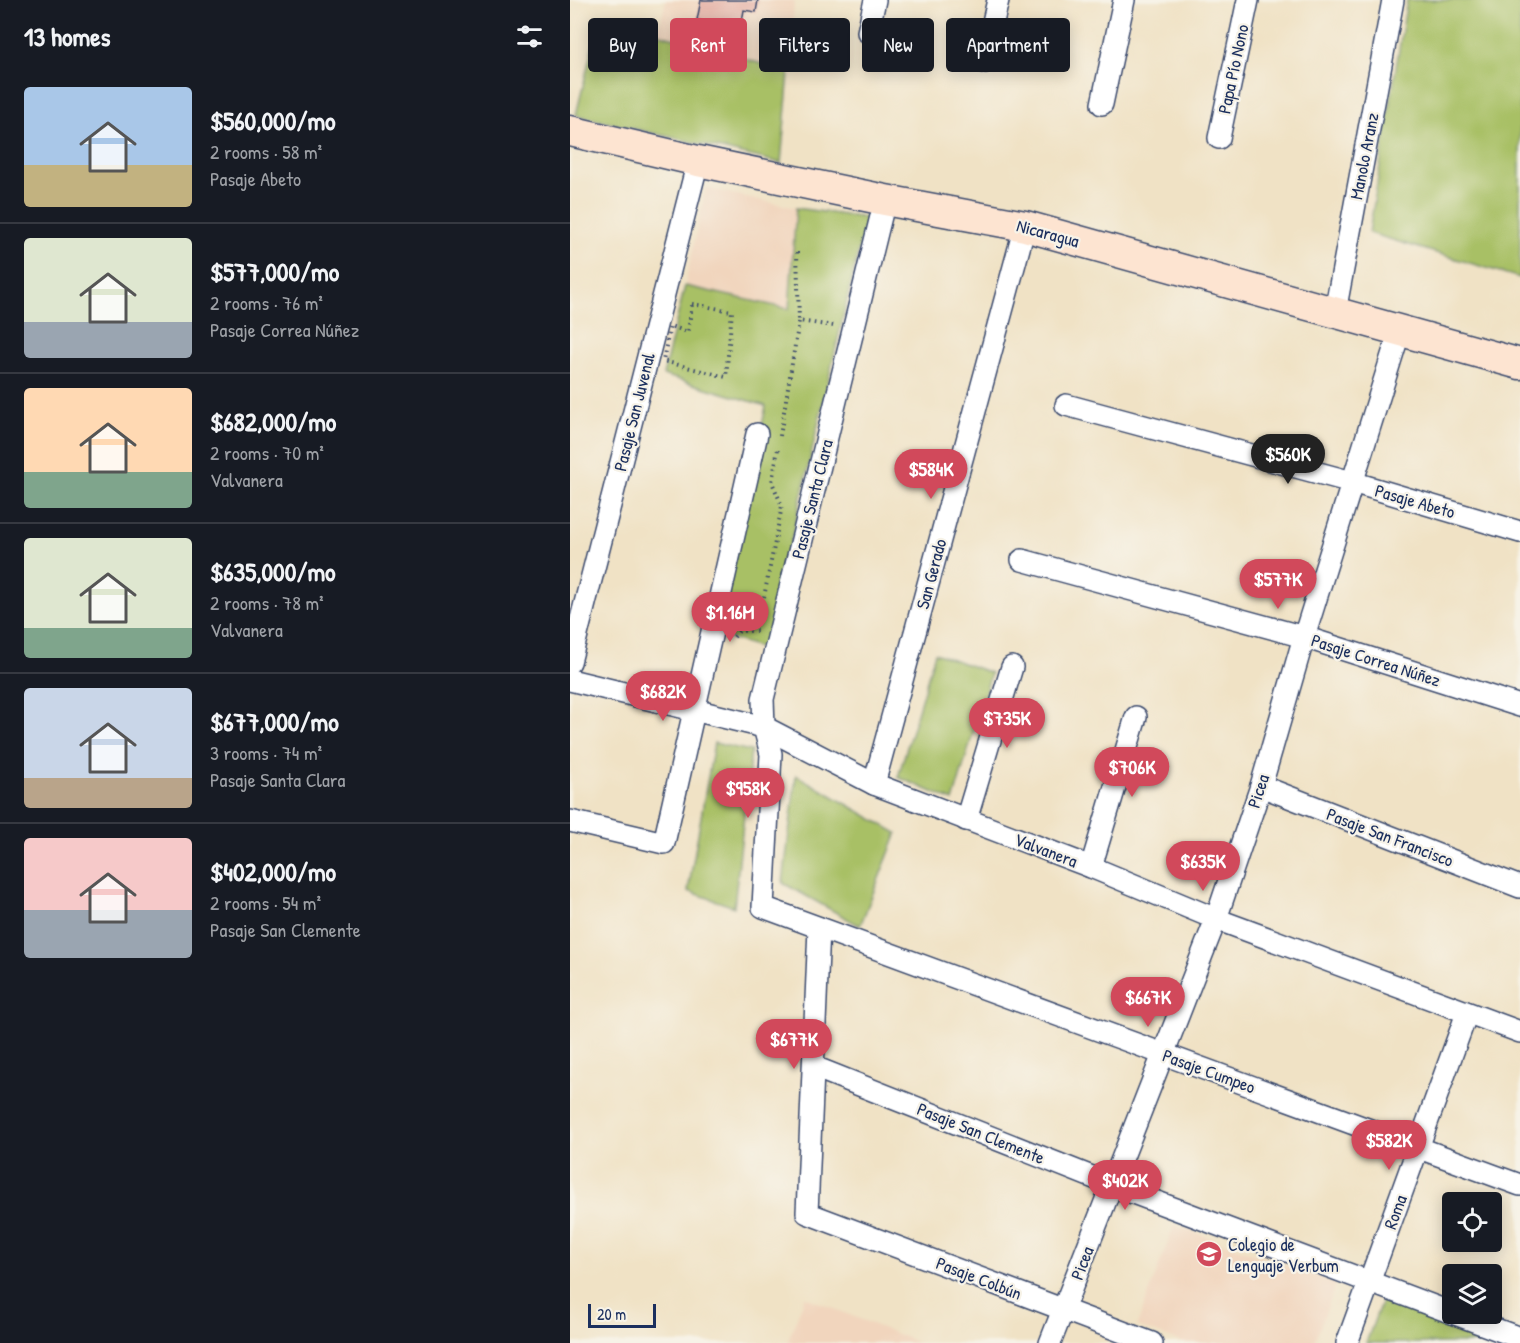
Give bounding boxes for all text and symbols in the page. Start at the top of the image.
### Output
chip: Buy [588,18,658,72]
chip: Rent [670,18,747,72]
chip: Filters [759,18,850,72]
chip: New [862,18,934,72]
chip: Apartment [946,18,1070,72]
text: 13 homes [24,19,111,54]
icon: filters [513,20,546,53]
street label: Papa Pío Nono [1211,22,1255,116]
text: $560,000/mo [210,103,336,138]
street label: Manolo Aranz [1343,110,1385,202]
icon: home [72,111,144,183]
text: 2 rooms · 58 m² [210,138,322,165]
text: Pasaje Abeto [210,165,301,192]
street label: Nicaragua [1014,213,1082,253]
text: $577,000/mo [210,254,339,289]
icon: home [72,262,144,334]
text: 2 rooms · 76 m² [210,289,323,316]
text: Pasaje Correa Núñez [210,316,359,343]
street label: Pasaje San Juvenal [607,350,661,474]
text: $682,000/mo [210,404,336,439]
icon: home [72,412,144,484]
pin: $560K [1246,434,1330,485]
street label: Pasaje Santa Clara [785,437,839,561]
text: 2 rooms · 70 m² [210,439,324,466]
text: $560K [1265,440,1311,467]
pin: $584K [889,449,973,500]
text: $584K [908,455,954,482]
text: Valvanera [210,466,283,493]
street label: Pasaje Abeto [1372,478,1458,524]
street label: San Gerado [910,536,952,612]
text: $635,000/mo [210,554,336,589]
pin: $577K [1236,559,1320,610]
icon: home [72,562,144,634]
text: $577K [1254,565,1302,592]
text: 2 rooms · 78 m² [210,589,324,616]
pin: $1.16M [681,592,779,643]
text: $1.16M [706,598,754,625]
text: Valvanera [210,616,283,643]
street label: Pasaje Correa Núñez [1308,627,1444,693]
pin: $682K [621,671,705,722]
text: $682K [640,677,686,704]
pin: $735K [965,698,1049,749]
text: $677,000/mo [210,704,339,739]
text: $735K [983,704,1031,731]
icon: home [72,712,144,784]
text: 3 rooms · 74 m² [210,739,322,766]
pin: $706K [1090,747,1174,798]
text: $706K [1108,753,1156,780]
text: Pasaje Santa Clara [210,766,345,793]
pin: $958K [706,768,790,819]
street label: Picea [1241,771,1275,811]
text: $958K [725,774,771,801]
street label: Pasaje San Francisco [1323,801,1457,873]
street label: Valvanera [1011,827,1081,873]
pin: $635K [1161,841,1245,892]
text: $635K [1180,847,1226,874]
text: $402,000/mo [210,854,336,889]
icon: home [72,862,144,934]
text: 2 rooms · 54 m² [210,889,321,916]
text: Pasaje San Clemente [210,916,361,943]
pin: $667K [1106,977,1190,1028]
text: $667K [1125,983,1171,1010]
pin: $677K [752,1019,836,1070]
text: $677K [770,1025,818,1052]
street label: Pasaje Cumpeo [1159,1043,1259,1099]
street label: Pasaje San Clemente [913,1096,1049,1170]
pin: $582K [1347,1120,1431,1171]
text: $582K [1365,1126,1413,1153]
pin: $402K [1083,1160,1167,1211]
text: $402K [1102,1166,1148,1193]
street label: Roma [1377,1191,1413,1233]
map controls [1442,1192,1502,1324]
button: locate [1442,1192,1502,1252]
place label: Colegio de Lenguaje Verbum [1228,1232,1339,1278]
school or university icon: Colegio de Lenguaje Verbum [1194,1239,1224,1269]
street label: Picea [1064,1243,1100,1283]
street label: Pasaje Colbún [933,1250,1025,1306]
button: layers [1442,1264,1502,1324]
scale bar [588,1301,656,1328]
text: 20 m [597,1303,626,1325]

